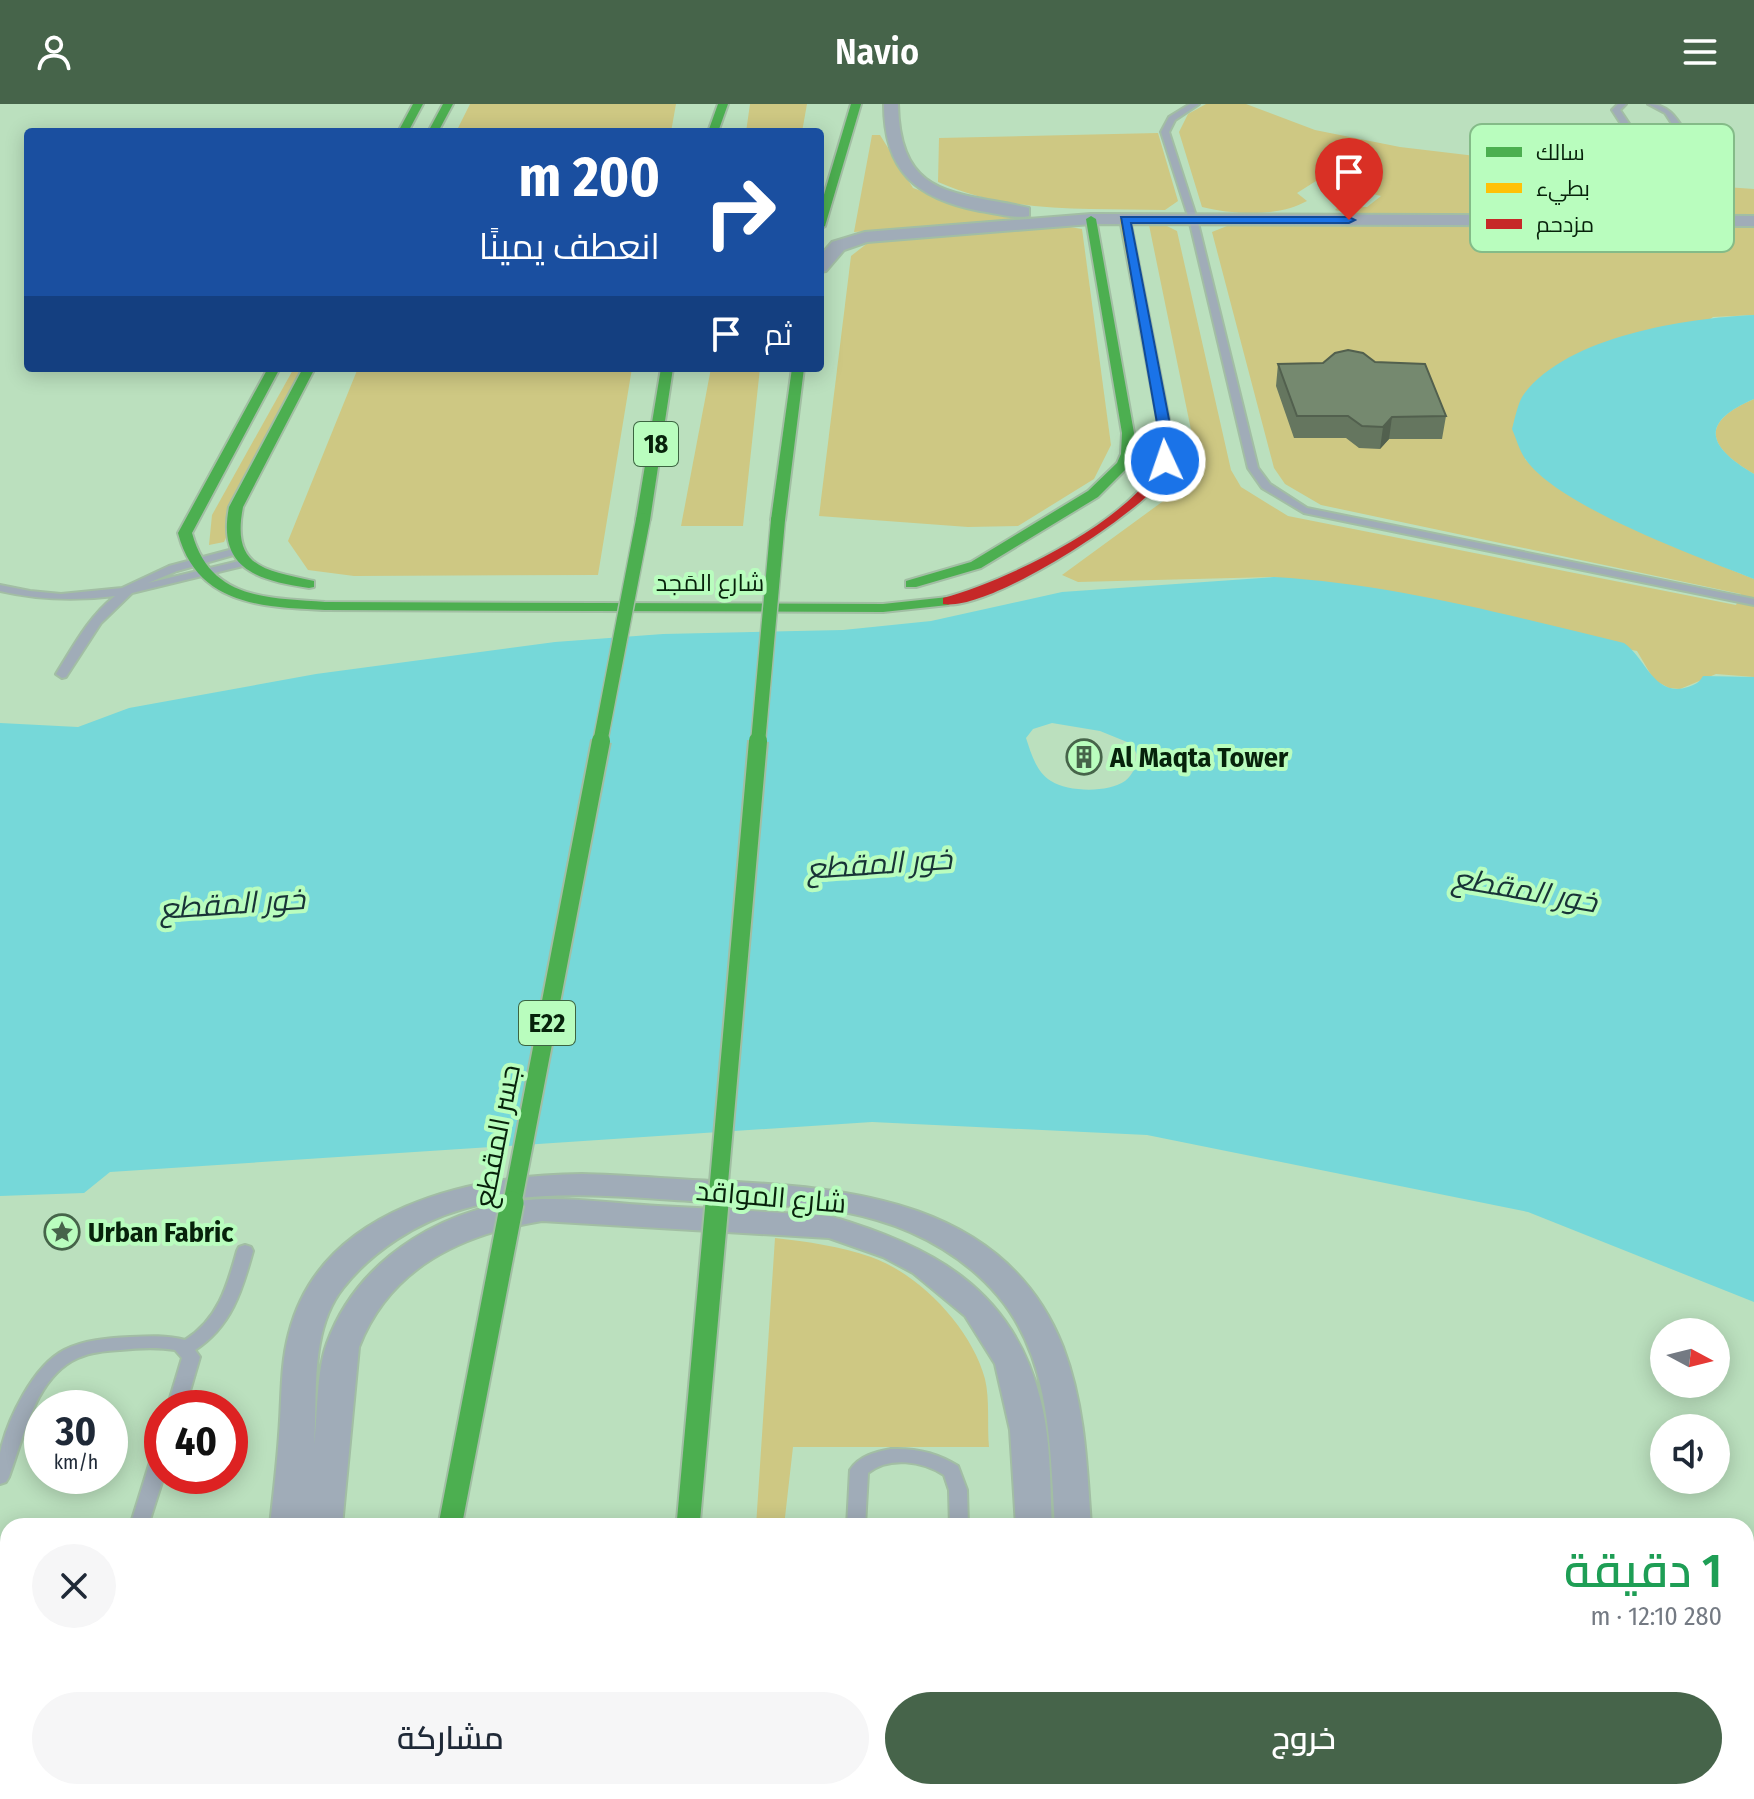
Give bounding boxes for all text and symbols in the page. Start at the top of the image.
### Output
icon: person [32,30,76,74]
text: Navio [835,30,919,74]
icon: menu [1678,30,1722,74]
legend [1470,124,1734,252]
pin [1315,138,1383,220]
text: سالك [1536,139,1585,166]
text: 200 m [519,144,660,211]
icon: arrive [1327,150,1371,194]
icon: right [688,160,792,264]
text: بطيء [1536,175,1590,205]
text: مزدحم [1536,211,1594,240]
text: انعطف يمينًا [479,225,660,269]
icon: arrive [704,312,748,356]
text: ثم [764,317,792,353]
position arrow [1123,419,1207,503]
road number: 18 [634,422,678,466]
street label: شارع المَجد [656,569,764,599]
building icon: Al Maqta Tower [1065,738,1103,776]
place label: Al Maqta Tower [1109,741,1289,774]
water label: خور المقطع [804,841,955,889]
water label: خور المقطع [1449,859,1601,923]
water label: خور المقطع [157,881,308,929]
road number: E22 [519,1001,575,1045]
street label: جسر المقطع [467,1062,529,1211]
street label: شارع المواقد [694,1174,847,1222]
place icon: Urban Fabric [43,1213,81,1251]
place label: Urban Fabric [88,1216,234,1249]
north arrow [1650,1318,1730,1398]
map controls [1650,1318,1730,1494]
speed limit sign: 40 [144,1390,248,1494]
text: 30 [56,1408,96,1456]
button: sound [1650,1414,1730,1494]
text: km/h [54,1450,98,1474]
text: 1 دقيقة [1564,1542,1722,1600]
button: close [32,1544,116,1628]
text: 280 m · 12:10 [1590,1601,1722,1632]
button: مشاركة [32,1692,869,1784]
button: خروج [885,1692,1722,1784]

